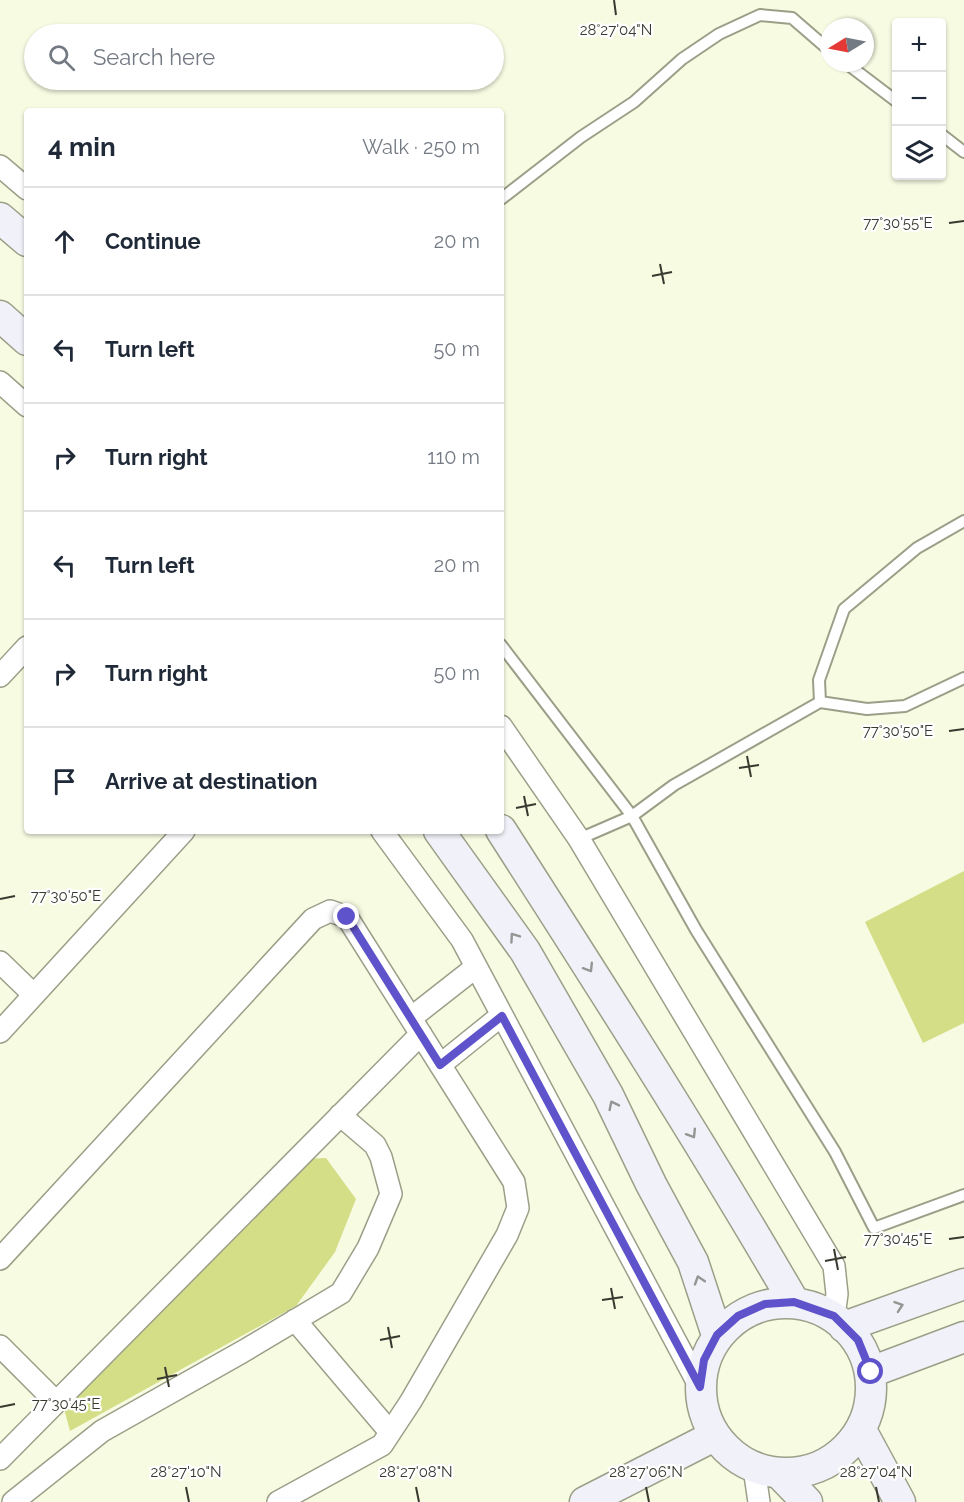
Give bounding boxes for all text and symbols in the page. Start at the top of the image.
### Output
north arrow [820,18,874,72]
map controls [892,18,946,180]
button: + [892,18,946,72]
text: 28°27'04"N [580,21,652,39]
search box [24,24,504,90]
icon: search [45,41,78,74]
text: Search here [93,44,215,70]
button: − [892,72,946,126]
button: layers [892,126,946,180]
text: 4 min [48,132,116,162]
text: Walk · 250 m [362,135,480,159]
text: 77°30'55"E [863,214,933,232]
icon: ahead [48,225,81,258]
text: Continue [105,228,201,254]
text: 20 m [434,229,480,253]
icon: left [48,333,81,366]
text: Turn left [105,336,195,362]
text: 50 m [433,337,480,361]
icon: right [48,441,81,474]
text: Turn right [105,444,208,470]
text: 110 m [427,445,480,469]
icon: left [48,549,81,582]
text: Turn left [105,552,195,578]
text: 20 m [434,553,480,577]
icon: right [48,657,81,690]
text: Turn right [105,660,208,686]
text: 50 m [433,661,480,685]
text: 77°30'50"E [863,722,933,740]
icon: arrive [48,765,81,798]
text: Arrive at destination [105,768,318,794]
text: 77°30'50"E [31,887,101,905]
route end [333,903,359,929]
one-way arrow [510,932,521,943]
one-way arrow [582,962,594,972]
one-way arrow [608,1101,620,1112]
one-way arrow [685,1128,697,1138]
text: 77°30'45"E [864,1230,932,1248]
one-way arrow [694,1275,706,1286]
one-way arrow [893,1301,904,1314]
route start [857,1358,883,1384]
text: 77°30'45"E [32,1395,100,1413]
text: 28°27'10"N [151,1463,221,1481]
text: 28°27'08"N [379,1463,453,1481]
text: 28°27'06"N [609,1463,683,1481]
text: 28°27'04"N [840,1463,912,1481]

